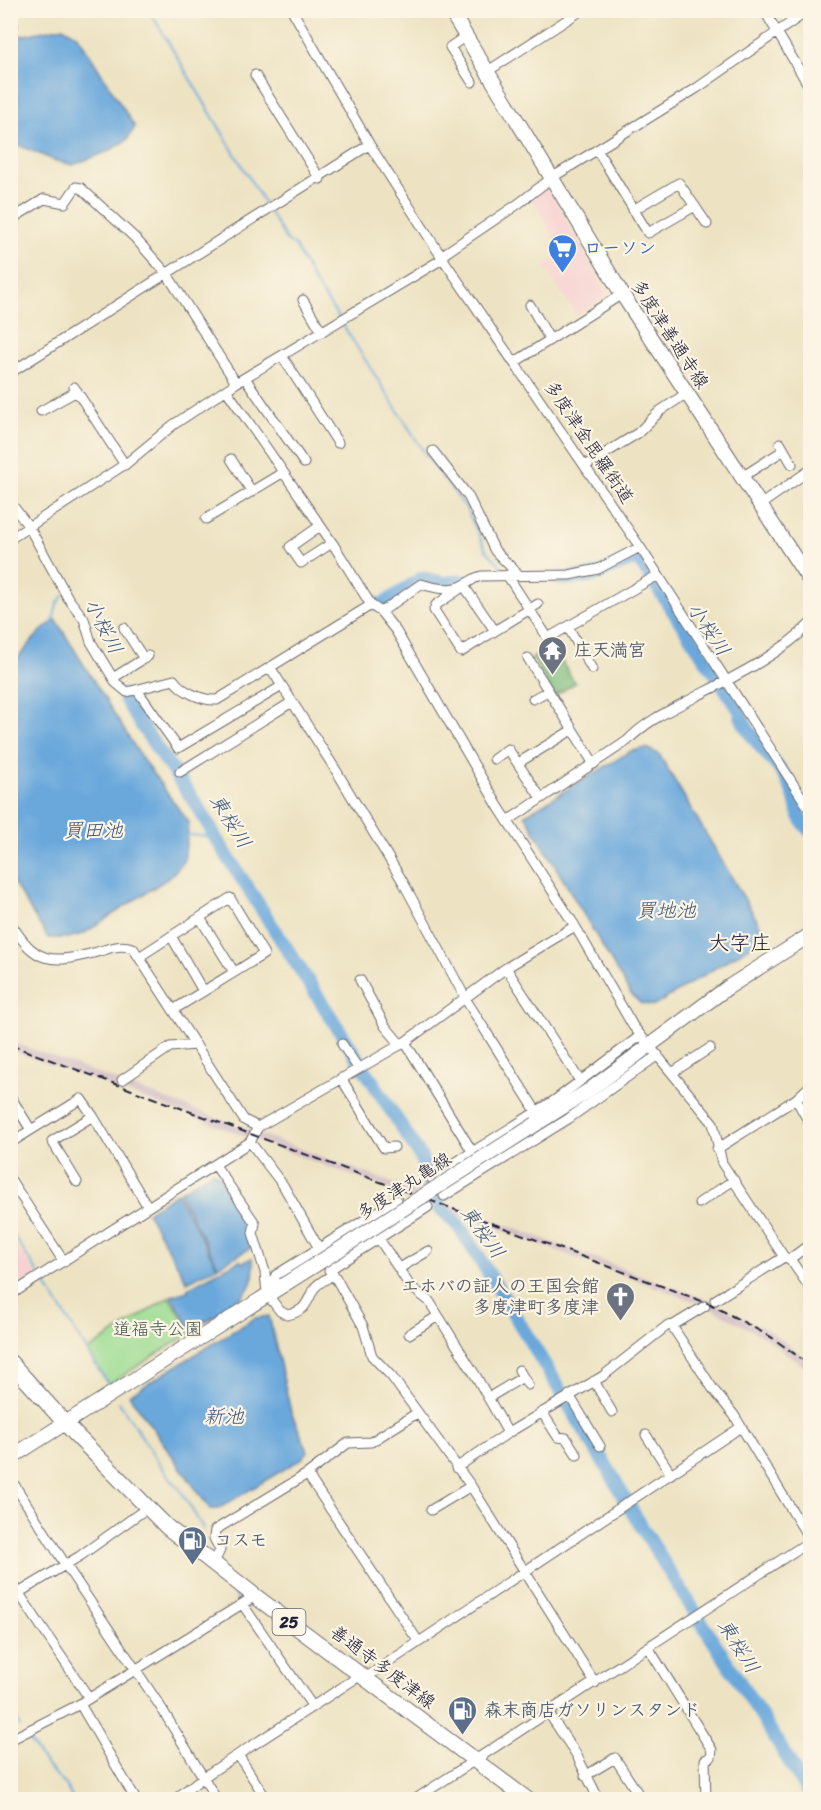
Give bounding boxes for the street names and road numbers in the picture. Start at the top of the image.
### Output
street label: 多度津善通寺線 [622,272,718,396]
street label: 多度津金毘羅街道 [535,373,643,511]
street label: 多度津丸亀線 [350,1143,458,1229]
road number: 25 [272,1609,306,1635]
street label: 善通寺多度津線 [323,1616,443,1718]

